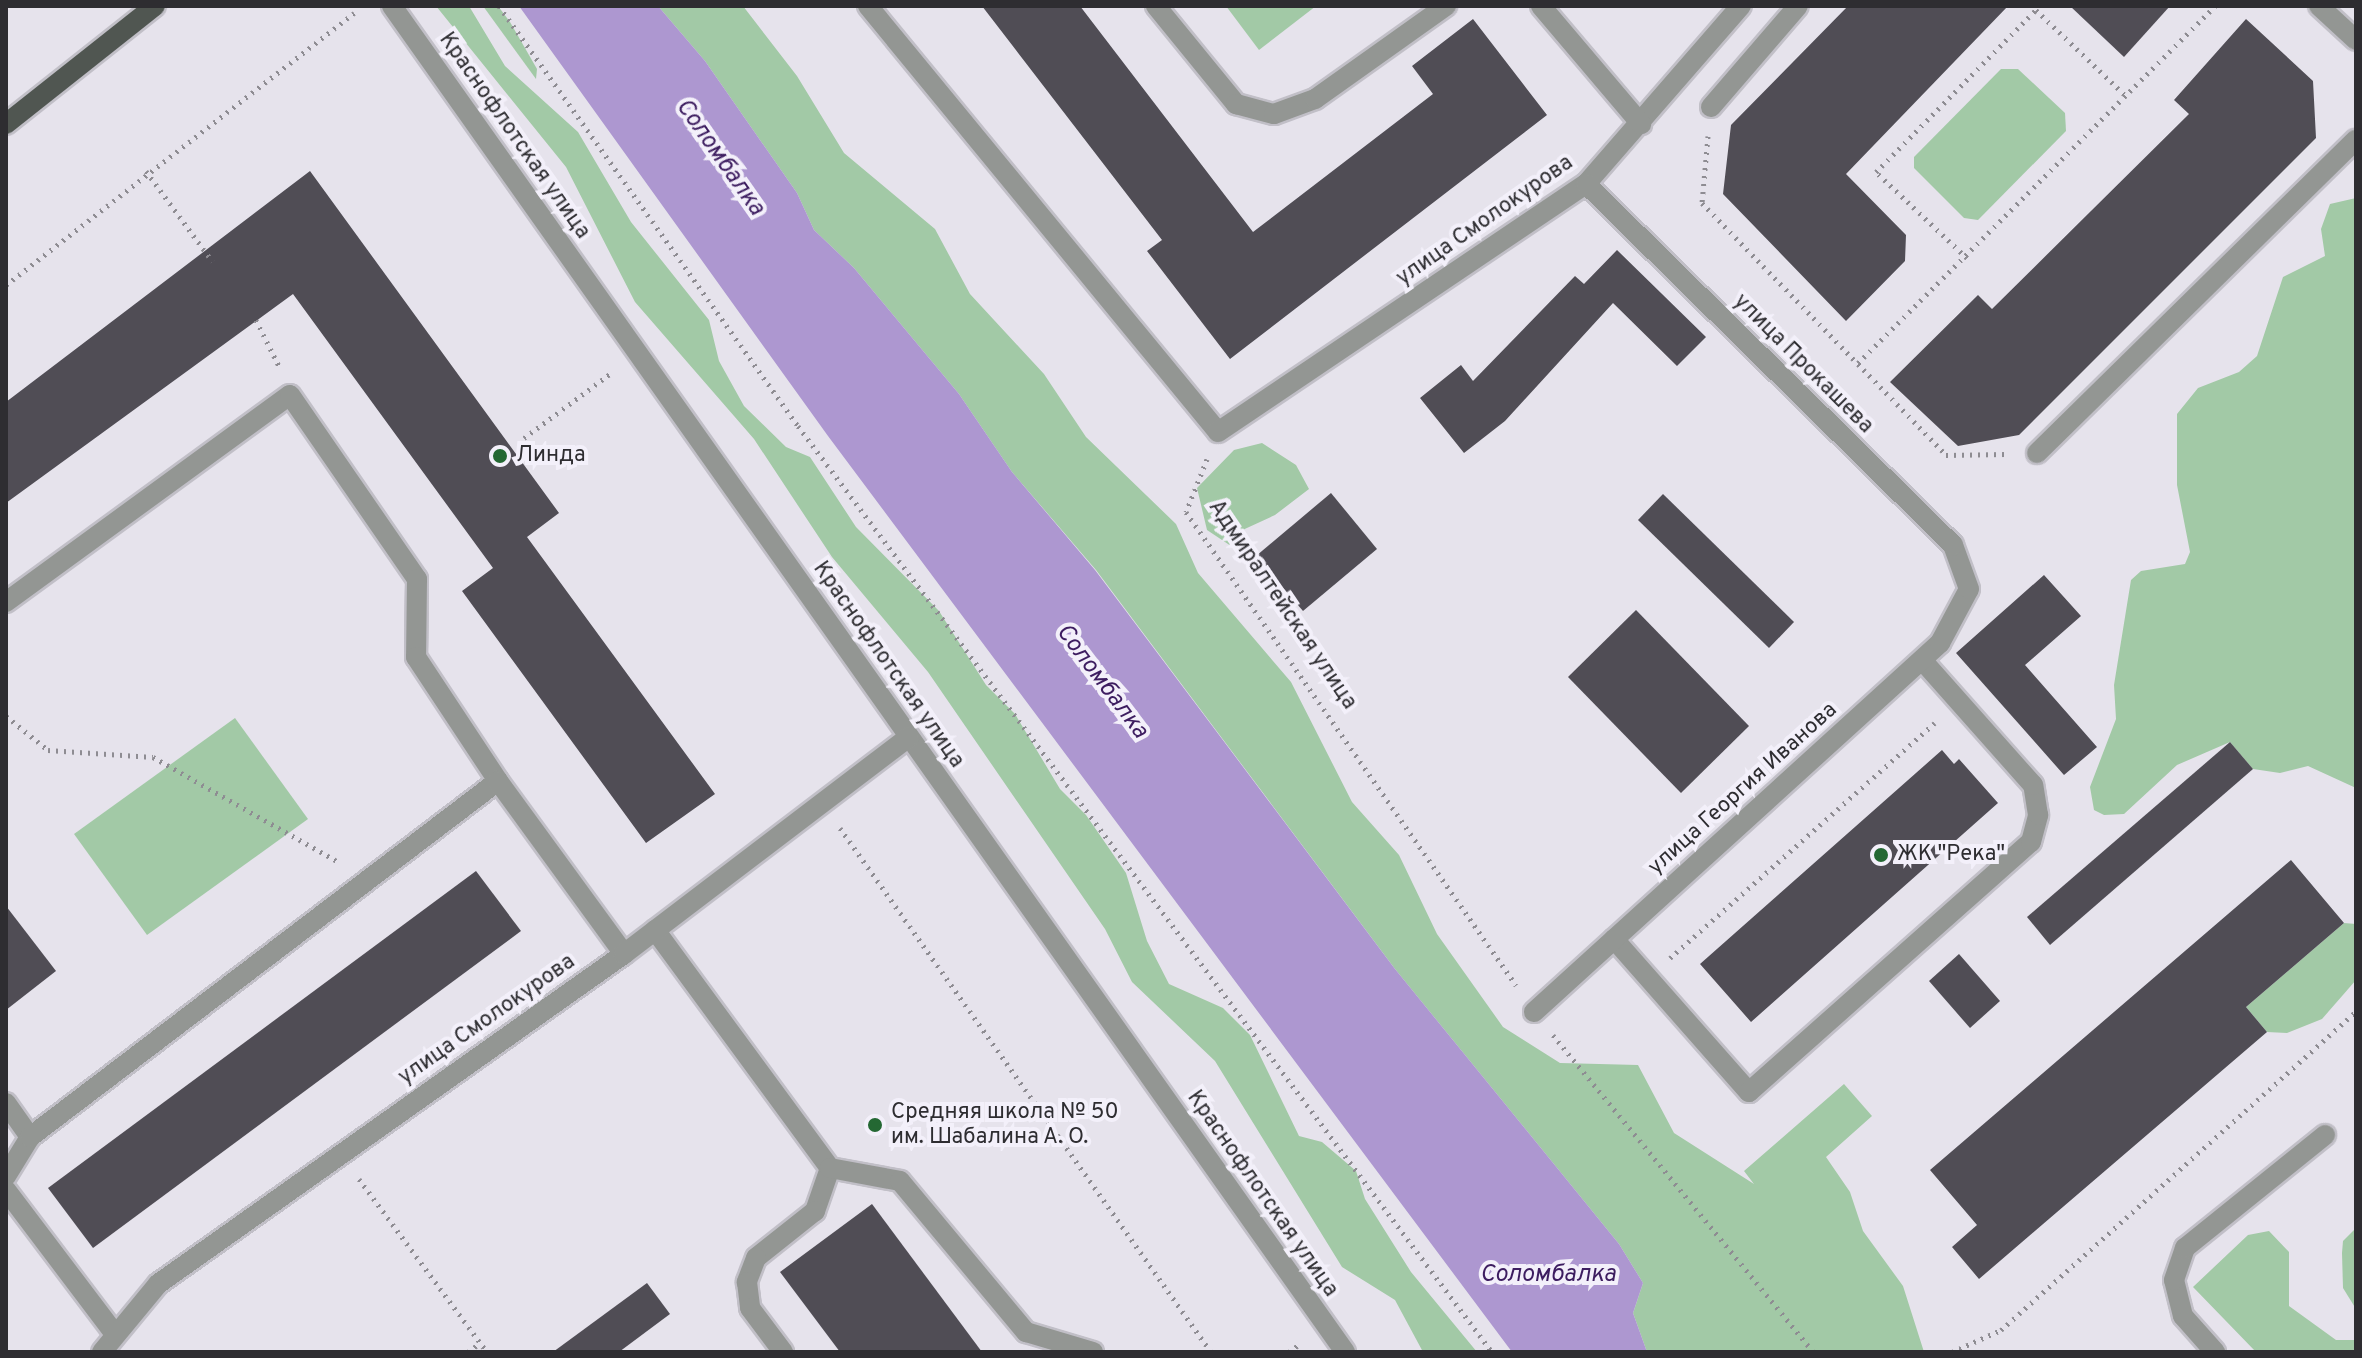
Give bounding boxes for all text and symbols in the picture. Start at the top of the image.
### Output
street label: Краснофлотская улица [433,28,595,244]
water label: Соломбалка [668,94,770,222]
street label: улица Смолокурова [1392,150,1578,292]
street label: улица Прокашева [1728,289,1878,439]
place label: Линда [516,443,586,469]
marker: Линда [491,447,509,465]
street label: Адмиралтейская улица [1202,495,1362,715]
street label: Краснофлотская улица [807,557,969,773]
water label: Соломбалка [1049,619,1153,745]
street label: улица Георгия Иванова [1643,697,1843,881]
place label: ЖК "Река" [1897,842,2005,868]
marker: ЖК "Река" [1872,846,1890,864]
street label: улица Смолокурова [394,949,580,1091]
street label: Краснофлотская улица [1181,1086,1343,1302]
place label: Средняя школа № 50 им. Шабалина А. О. [891,1099,1119,1150]
marker: Средняя школа № 50 им. Шабалина А. О. [866,1116,884,1134]
water label: Соломбалка [1480,1262,1616,1290]

